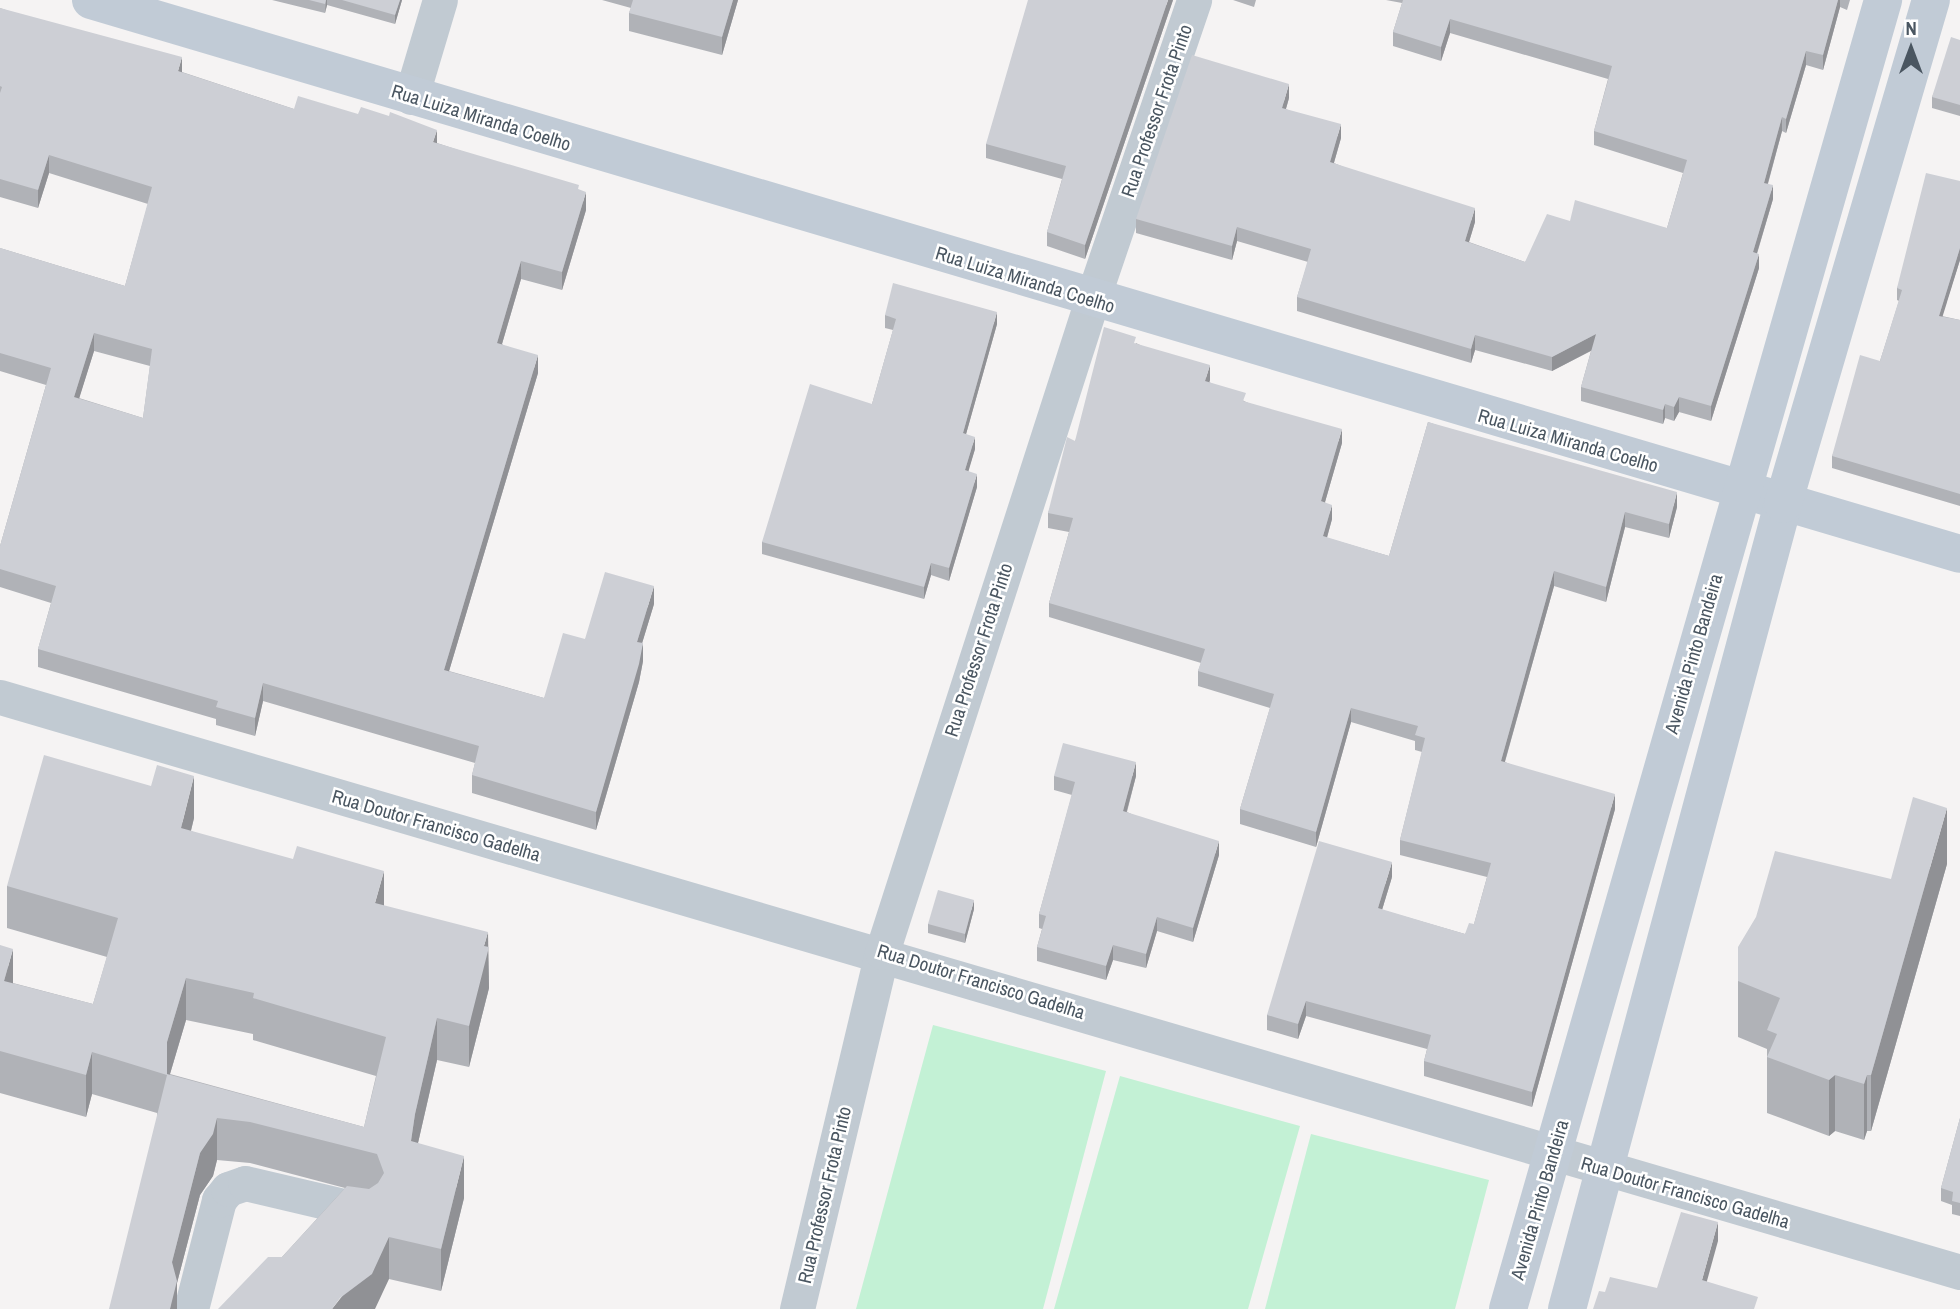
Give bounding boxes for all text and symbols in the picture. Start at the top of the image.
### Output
north arrow [1876,14,1946,84]
text: N [1905,15,1917,41]
street label: Rua Professor Frota Pinto [1117,22,1197,200]
street label: Rua Luiza Miranda Coelho [389,80,573,156]
street label: Rua Luiza Miranda Coelho [933,242,1117,318]
street label: Rua Luiza Miranda Coelho [1475,404,1661,478]
street label: Rua Professor Frota Pinto [940,560,1018,740]
street label: Avenida Pinto Bandeira [1660,571,1728,737]
street label: Rua Doutor Francisco Gadelha [329,785,543,867]
street label: Rua Doutor Francisco Gadelha [875,940,1087,1024]
street label: Rua Professor Frota Pinto [794,1104,856,1286]
street label: Avenida Pinto Bandeira [1506,1117,1574,1283]
street label: Rua Doutor Francisco Gadelha [1578,1152,1792,1234]

